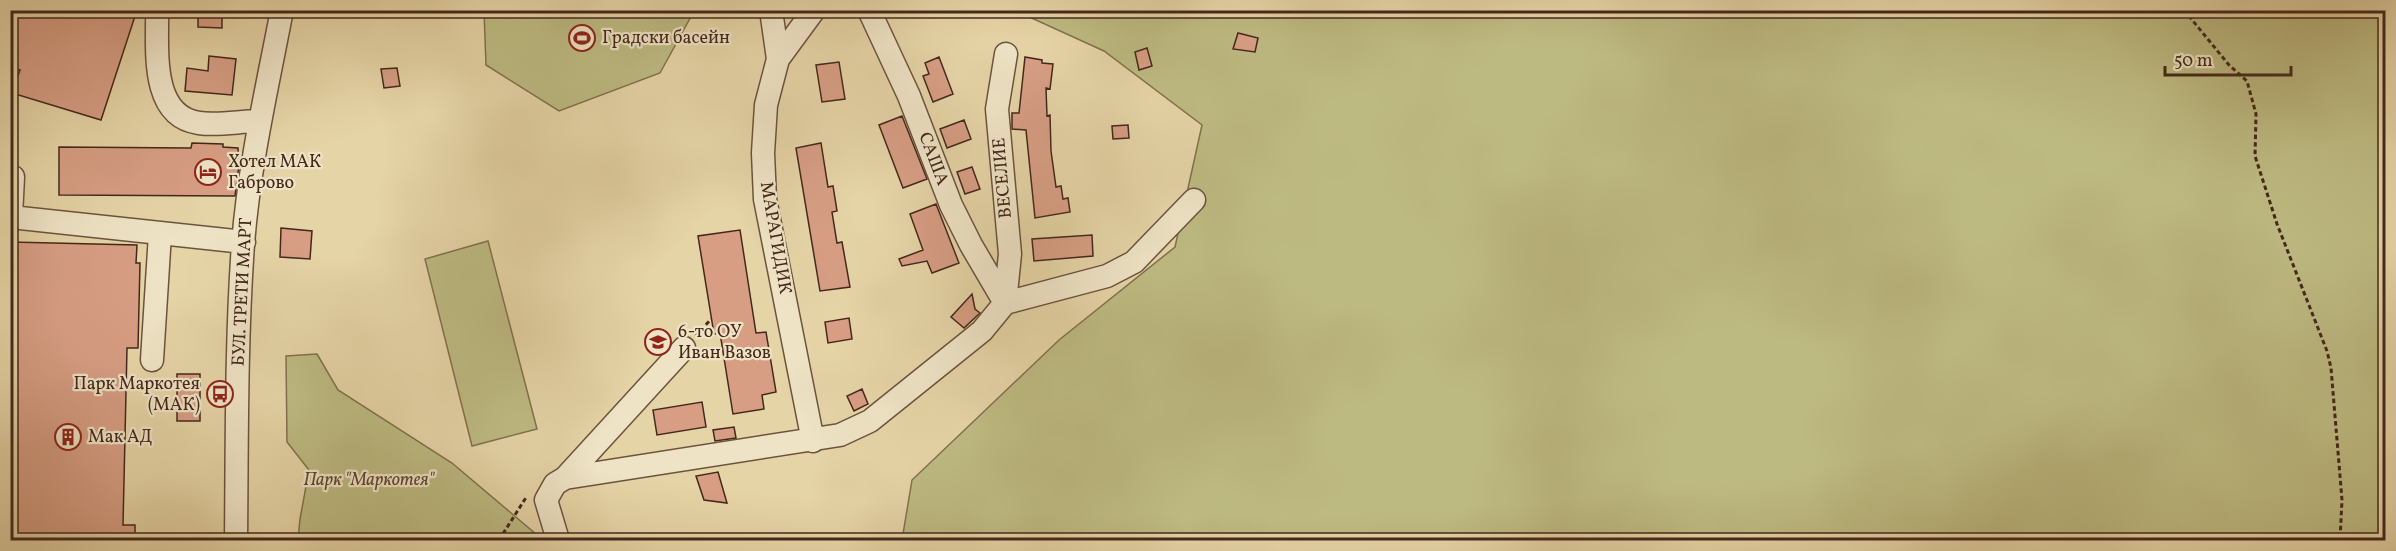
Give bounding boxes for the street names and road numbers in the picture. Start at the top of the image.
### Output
street label: САША [911,129,955,189]
street label: ВЕСЕЛИЕ [987,136,1019,220]
street label: МАРАГИДИК [753,180,797,296]
street label: БУЛ. ТРЕТИ МАРТ [227,217,259,367]

